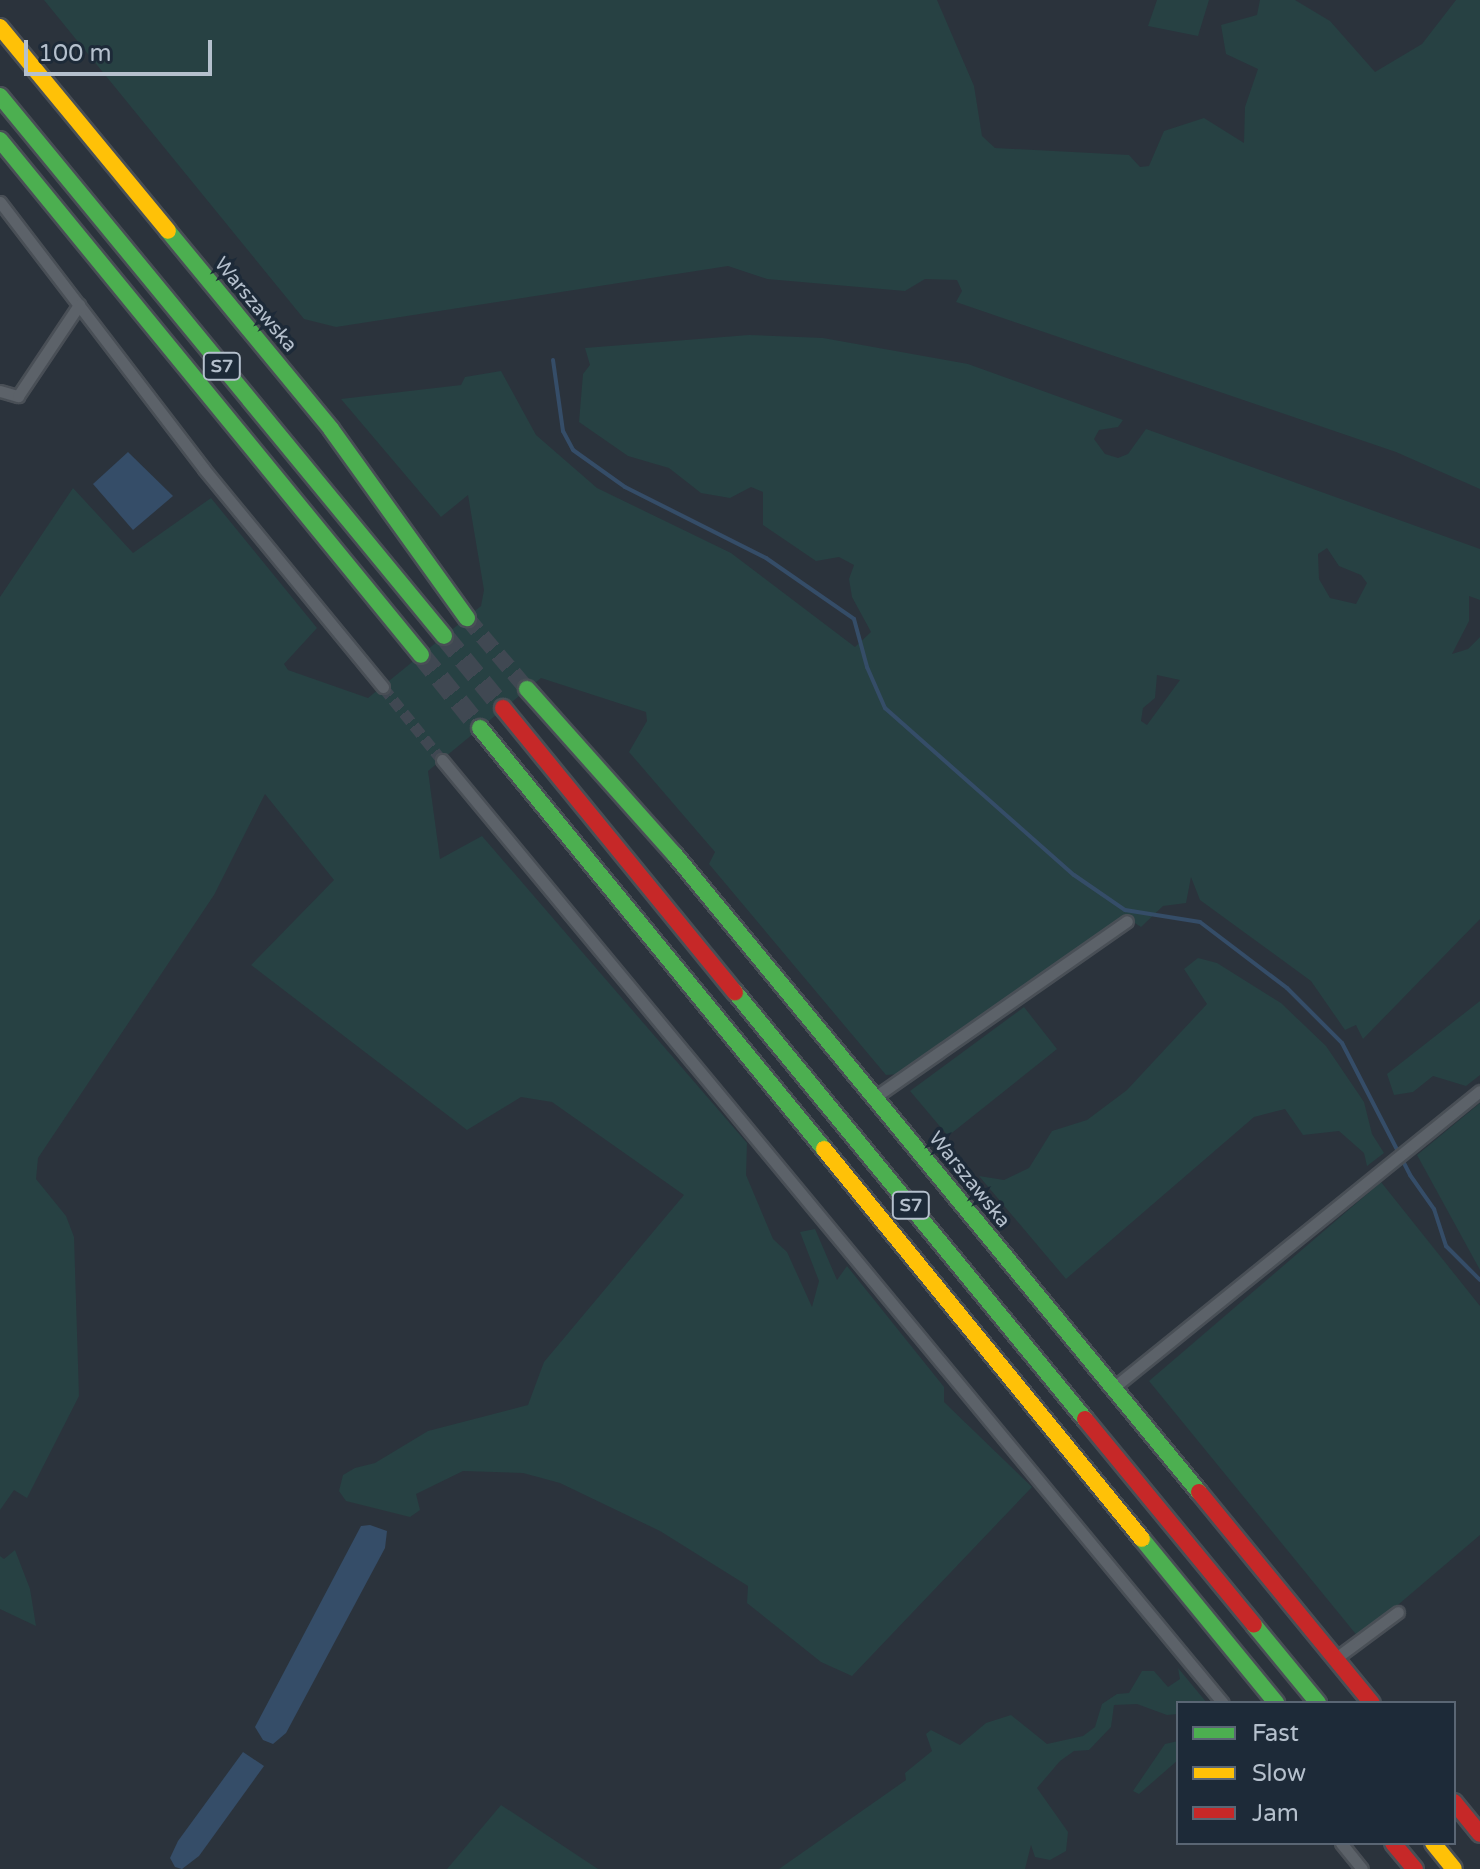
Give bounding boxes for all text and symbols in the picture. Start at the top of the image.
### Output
scale bar [28,24,216,74]
text: 100 m [38,39,112,68]
street label: Warszawska [208,253,302,357]
road number: S7 [202,352,242,380]
street label: Warszawska [923,1127,1015,1233]
road number: S7 [891,1191,931,1219]
legend [1176,1701,1456,1845]
text: Fast [1252,1719,1299,1748]
text: Slow [1252,1759,1306,1788]
text: Jam [1252,1799,1299,1828]

